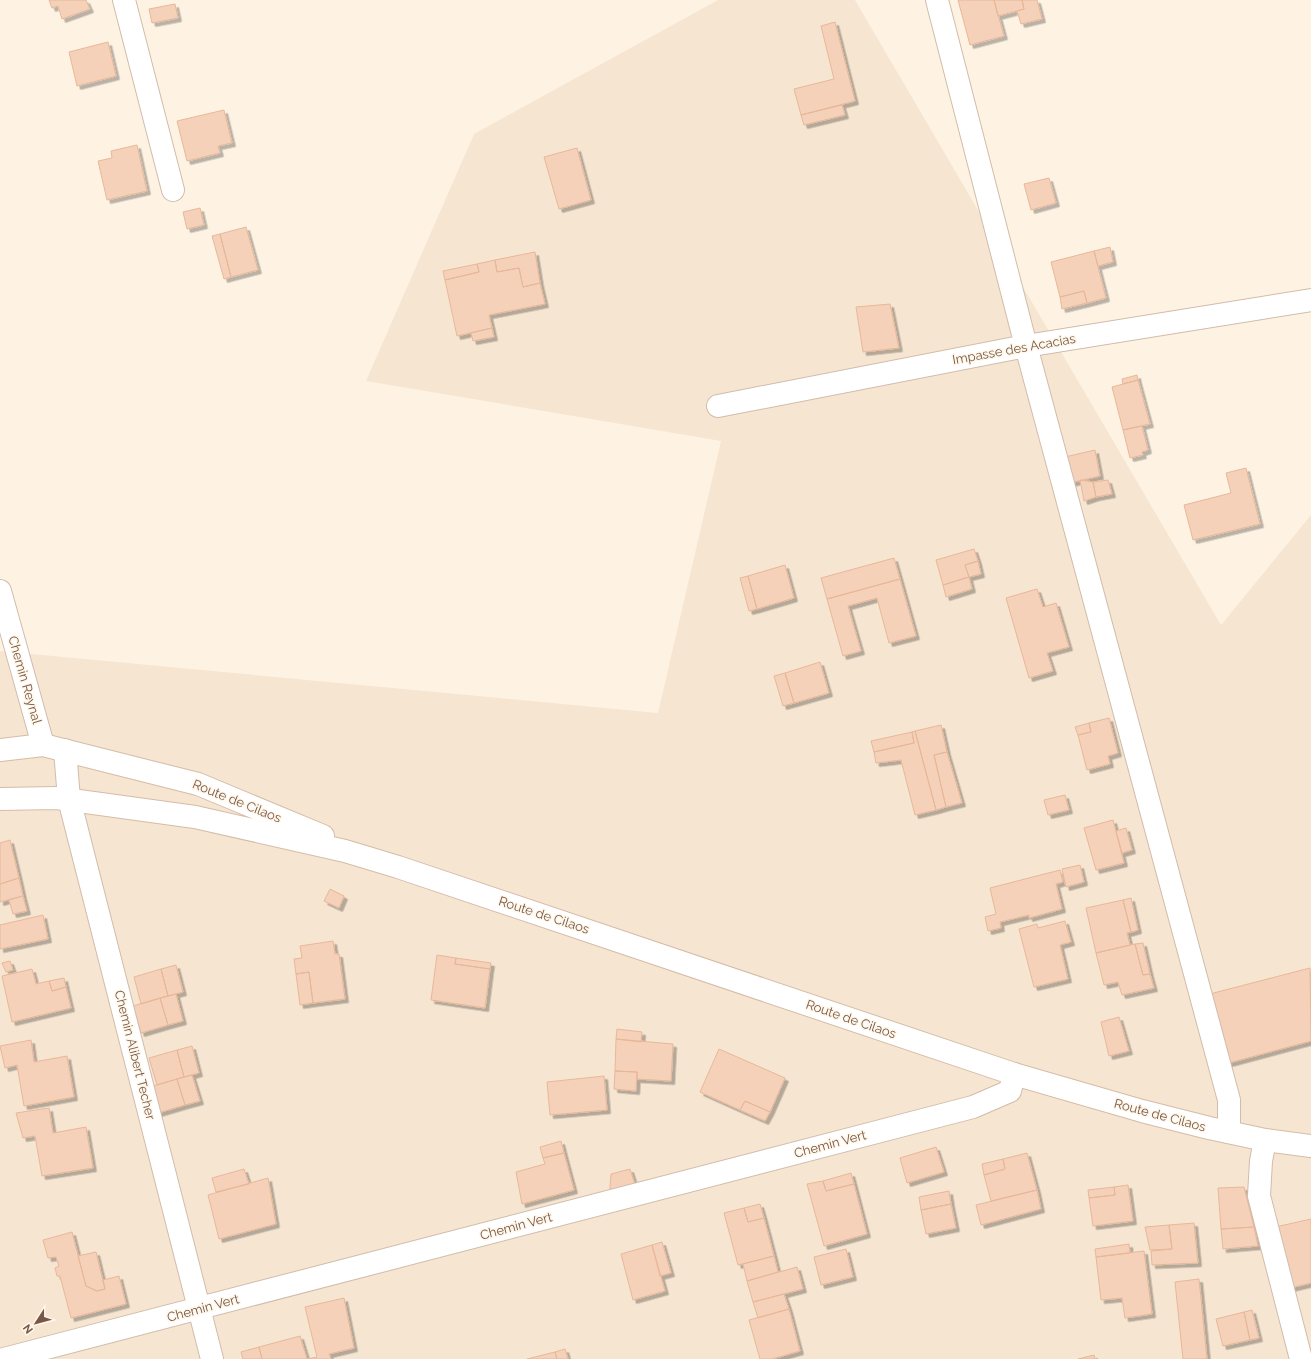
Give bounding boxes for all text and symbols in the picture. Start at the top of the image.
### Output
street label: Impasse des Acacias [951,331,1077,367]
street label: Chemin Reynal [5,634,45,726]
street label: Route de Cilaos [190,776,284,826]
street label: Route de Cilaos [497,893,591,937]
street label: Chemin Alibert Techer [112,989,158,1122]
street label: Route de Cilaos [804,997,898,1041]
street label: Route de Cilaos [1112,1096,1208,1134]
street label: Chemin Vert [792,1127,868,1161]
street label: Chemin Vert [478,1209,554,1243]
street label: Chemin Vert [165,1291,241,1325]
north arrow [16,1303,56,1343]
text: N [21,1321,36,1336]

